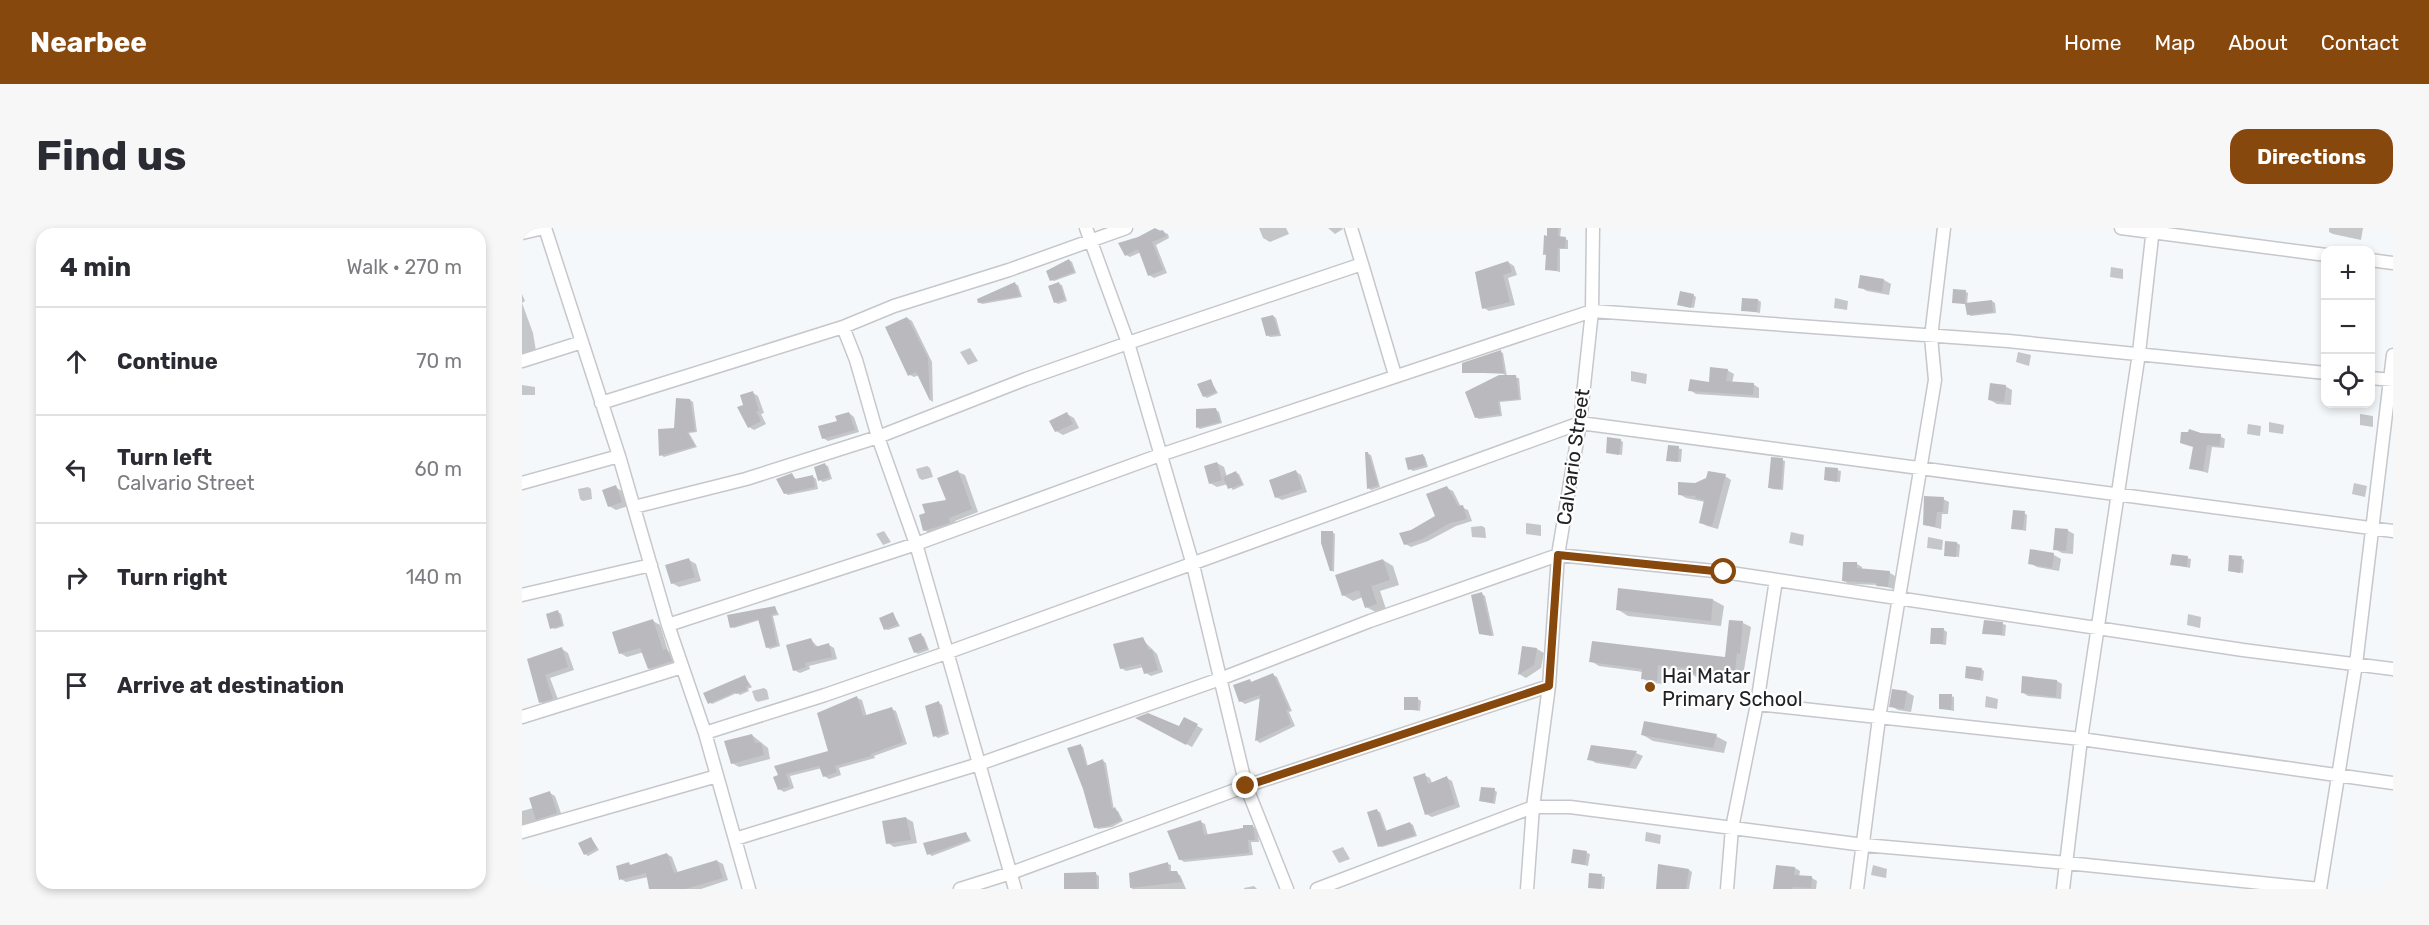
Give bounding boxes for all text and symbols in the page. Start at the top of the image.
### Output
text: Nearbee [30,26,147,59]
text: Home [2064,30,2121,55]
text: Map [2154,30,2195,55]
text: About [2228,30,2288,55]
text: Contact [2321,30,2399,55]
button: Directions [2230,129,2393,184]
text: Find us [36,131,187,181]
map controls [2321,246,2375,408]
button: + [2321,246,2375,300]
text: 4 min [60,252,131,283]
text: Walk · 270 m [347,255,462,279]
button: − [2321,300,2375,354]
icon: ahead [60,345,93,378]
text: Continue [117,348,218,375]
text: 70 m [416,349,462,373]
button: locate [2321,354,2375,408]
street label: Calvario Street [1552,387,1594,527]
text: Turn left [117,444,212,471]
icon: left [60,453,93,486]
text: 60 m [415,457,462,481]
text: Calvario Street [117,471,255,495]
route start [1710,558,1736,584]
icon: right [60,561,93,594]
text: Turn right [117,564,227,591]
text: 140 m [406,565,462,589]
place label: Hai Matar Primary School [1662,664,1803,711]
icon: arrive [60,669,93,702]
text: Arrive at destination [117,672,344,699]
marker: Hai Matar Primary School [1643,680,1657,694]
route end [1232,772,1258,798]

